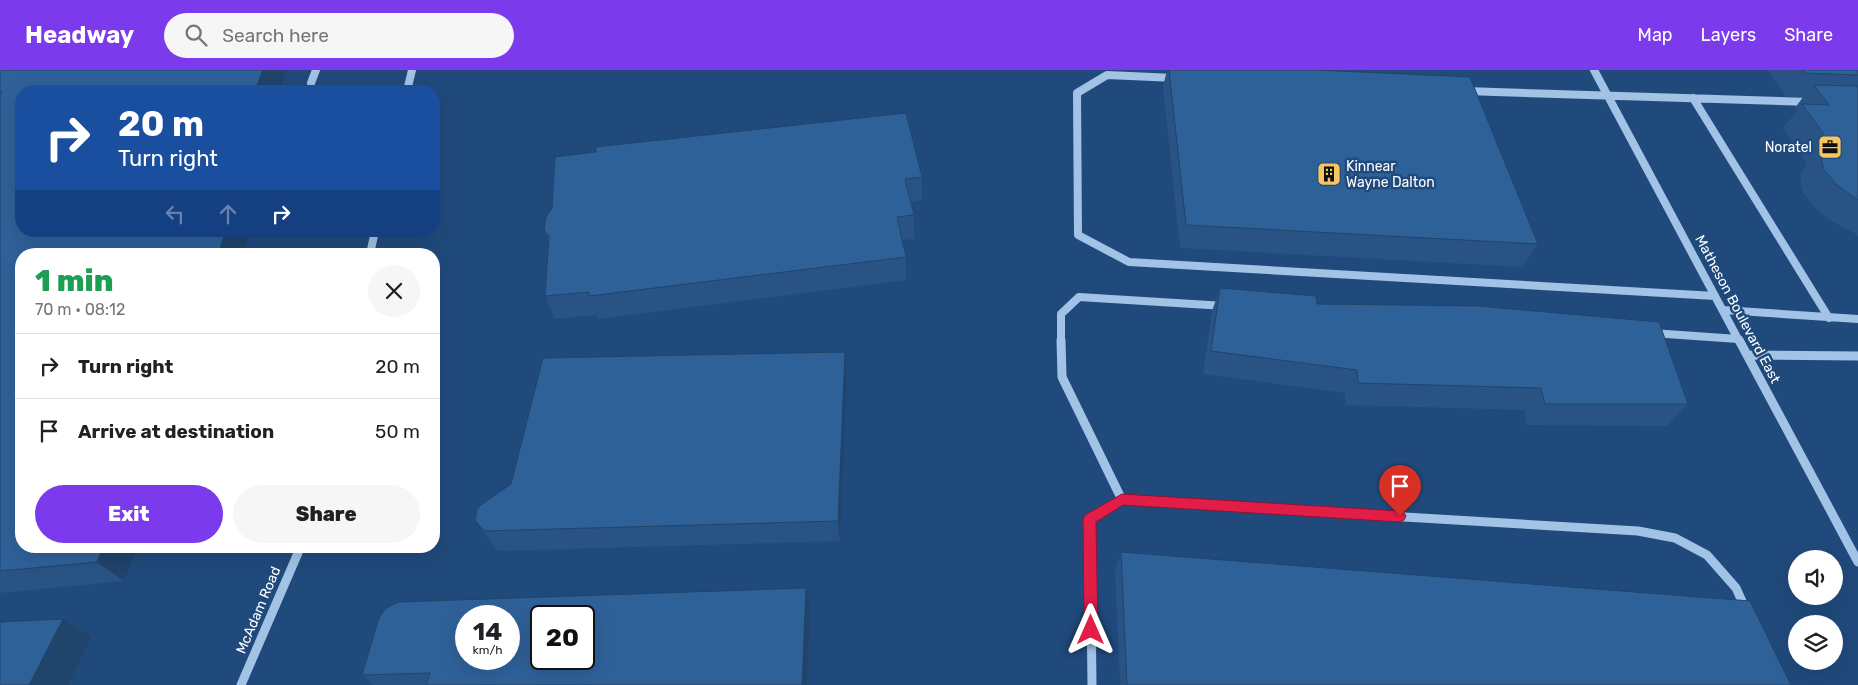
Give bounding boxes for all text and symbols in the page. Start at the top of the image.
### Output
search box [164,13,514,58]
text: Headway [25,21,134,49]
icon: search [182,21,210,49]
text: Search here [222,24,329,47]
text: Map [1638,24,1673,46]
text: Layers [1701,24,1756,46]
text: Share [1784,24,1833,46]
text: 20 m [118,103,204,145]
icon: right [35,105,100,170]
office icon: Noratel [1817,134,1843,160]
place label: Noratel [1765,139,1812,156]
text: Turn right [118,145,218,172]
place label: Kinnear Wayne Dalton [1346,158,1435,191]
building icon: Kinnear Wayne Dalton [1316,161,1342,187]
icon: left [161,200,189,228]
icon: ahead [214,200,242,228]
icon: right [267,200,295,228]
street label: Matheson Boulevard East [1691,232,1784,387]
text: 1 min [35,263,113,299]
button: close [368,265,420,317]
text: 70 m · 08:12 [35,300,125,319]
icon: right [35,352,63,380]
text: Turn right [78,355,173,378]
text: 20 m [375,355,420,378]
icon: arrive [35,417,63,445]
text: Arrive at destination [78,420,274,443]
text: 50 m [375,420,420,443]
pin [1379,465,1421,516]
icon: arrive [1386,472,1414,500]
button: Exit [35,485,223,543]
button: Share [233,485,420,543]
map controls [1788,550,1843,670]
button: sound [1788,550,1843,605]
street label: McAdam Road [232,564,285,656]
position arrow [1064,603,1116,655]
speed limit sign: 20 [530,605,595,670]
button: layers [1788,615,1843,670]
text: 14 [473,617,502,646]
text: km/h [473,643,502,657]

